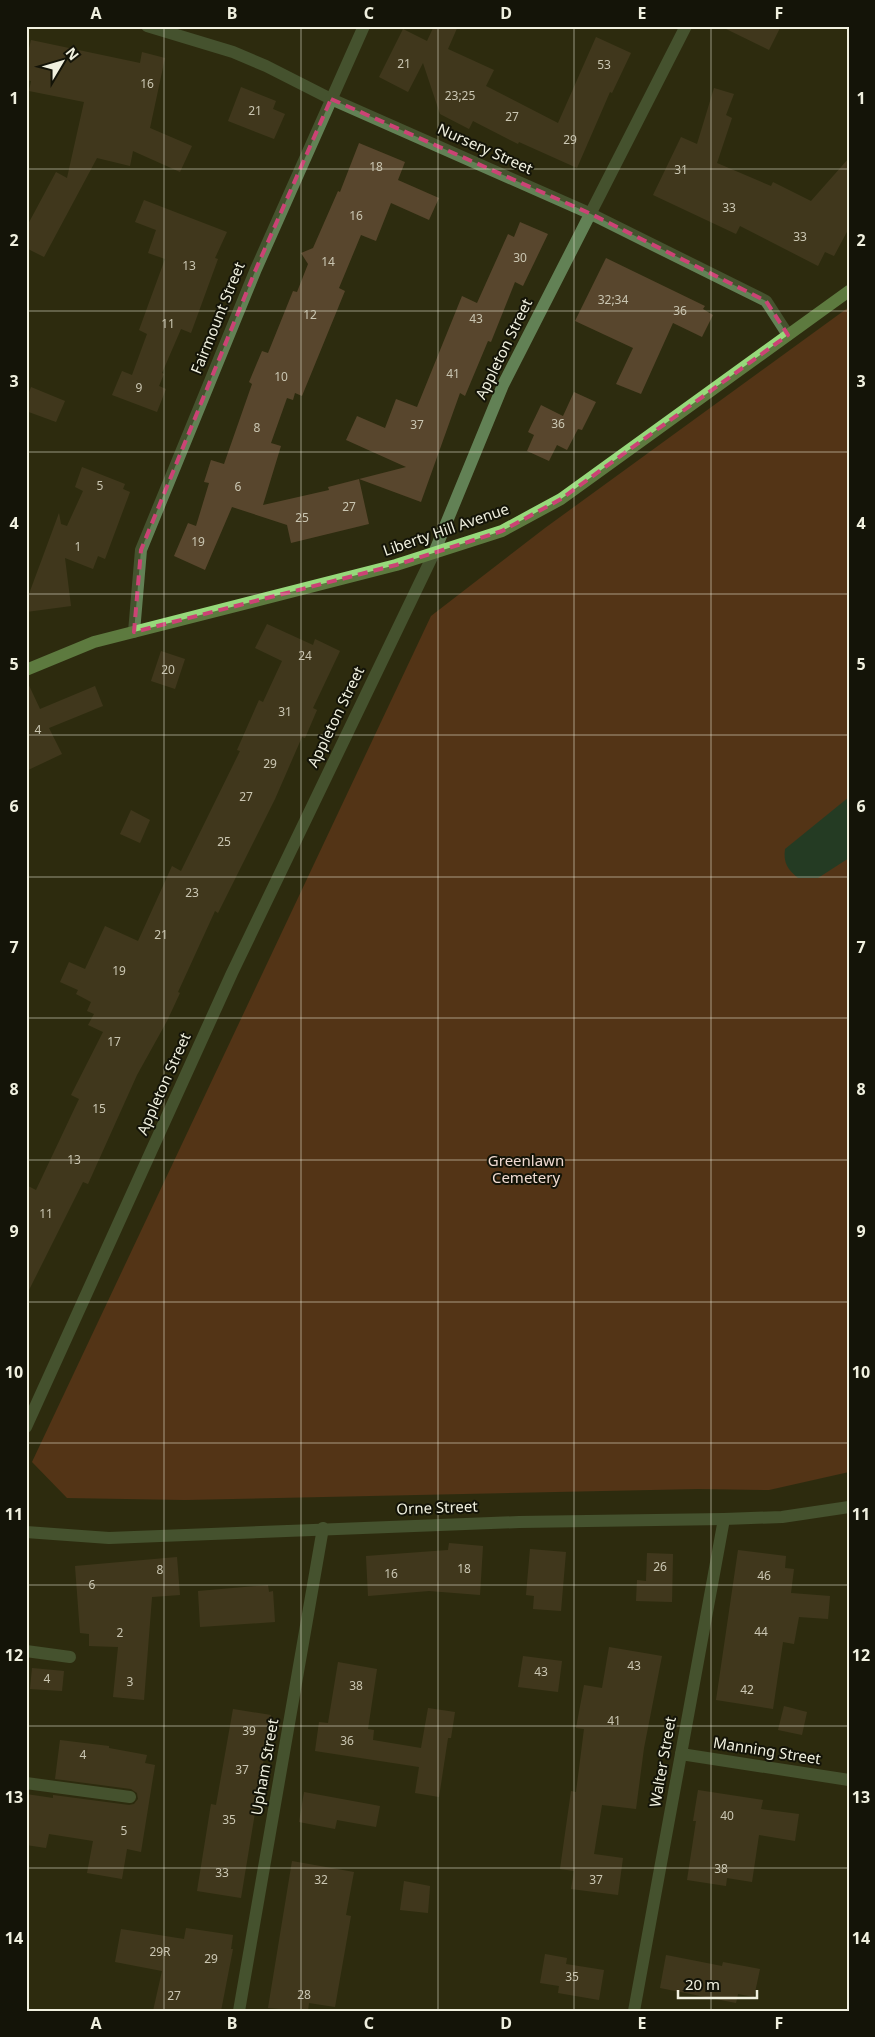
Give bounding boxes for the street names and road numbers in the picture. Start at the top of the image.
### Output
street label: Nursery Street [435,118,537,178]
street label: Fairmount Street [185,258,249,377]
street label: Appleton Street [470,294,536,402]
street label: Liberty Hill Avenue [380,498,511,560]
street label: Appleton Street [302,662,368,770]
street label: Appleton Street [132,1029,195,1138]
street label: Orne Street [396,1496,479,1518]
street label: Walter Street [644,1714,680,1809]
street label: Upham Street [246,1716,282,1817]
street label: Manning Street [712,1732,823,1768]

